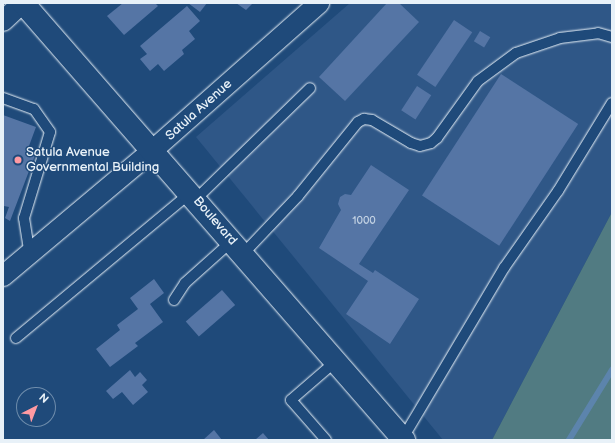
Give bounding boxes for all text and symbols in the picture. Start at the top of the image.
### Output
street label: Satula Avenue [163,76,235,144]
place label: Satula Avenue Governmental Building [26,145,159,176]
marker: Satula Avenue Governmental Building [13,155,23,165]
street label: Boulevard [190,194,240,248]
house number: 1000 [352,214,376,228]
north arrow [16,387,56,427]
text: N [36,391,51,406]

